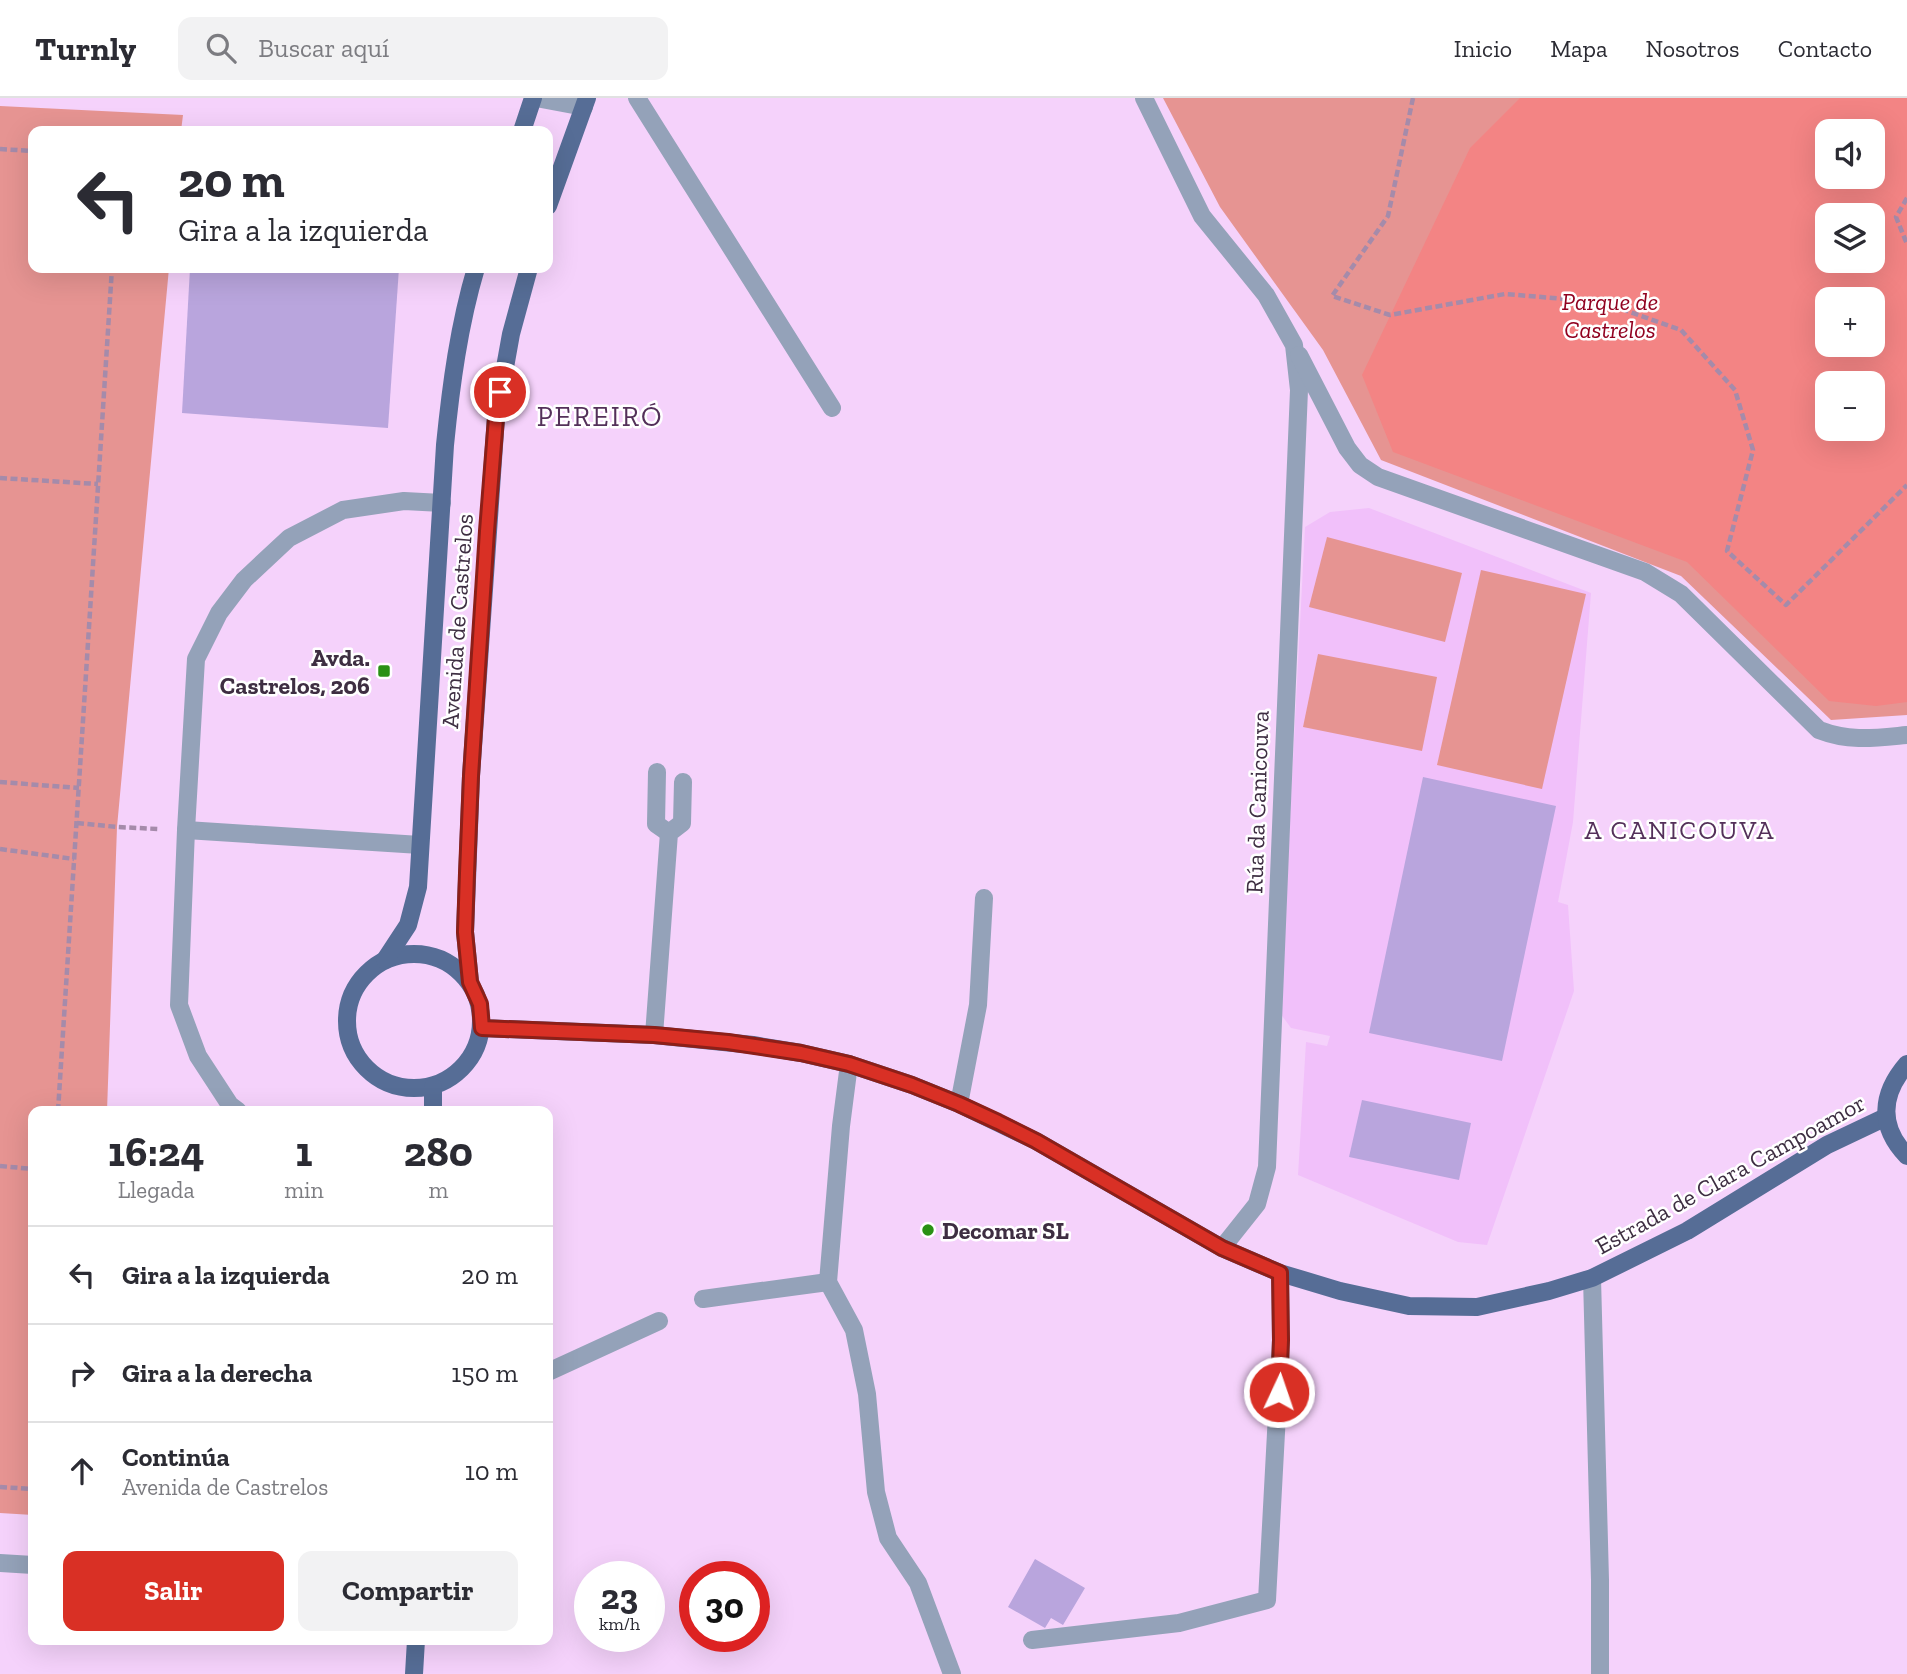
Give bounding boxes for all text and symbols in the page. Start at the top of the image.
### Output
search box [178,17,668,80]
text: Turnly [35,29,136,68]
icon: search [202,29,240,67]
text: Buscar aquí [258,32,389,64]
text: Inicio [1454,34,1512,63]
text: Mapa [1550,34,1607,63]
text: Nosotros [1645,34,1740,63]
text: Contacto [1778,34,1872,63]
map controls [1815,119,1885,441]
button: sound [1815,119,1885,189]
text: 20 m [178,151,285,210]
icon: left [63,154,154,245]
button: layers [1815,203,1885,273]
text: Gira a la izquierda [178,211,429,249]
park label: Parque de Castrelos [1562,287,1658,344]
button: + [1815,287,1885,357]
pin [470,362,530,422]
button: − [1815,371,1885,441]
icon: arrive [481,373,519,411]
district label: PEREIRÓ [537,400,663,433]
street label: Avenida de Castrelos [435,513,479,729]
place label: Avda. Castrelos, 206 [220,643,370,700]
marker: Avda. Castrelos, 206 [376,663,392,679]
street label: Rúa da Canicouva [1239,709,1275,894]
district label: A CANICOUVA [1585,814,1775,846]
street label: Estrada de Clara Campoamor [1590,1088,1870,1260]
text: 16:24 [108,1126,204,1177]
text: 1 [296,1126,312,1177]
text: 280 [404,1126,473,1177]
text: Llegada [118,1176,195,1204]
text: min [284,1176,324,1204]
text: m [428,1176,448,1204]
place label: Decomar SL [942,1216,1069,1245]
marker: Decomar SL [920,1222,936,1238]
icon: left [63,1256,101,1294]
text: Gira a la izquierda [122,1259,330,1291]
text: 20 m [461,1259,518,1291]
icon: right [63,1354,101,1392]
position arrow [1242,1355,1316,1429]
text: Gira a la derecha [122,1357,312,1389]
text: 150 m [451,1357,518,1389]
text: Continúa [122,1441,230,1473]
icon: ahead [63,1452,101,1490]
text: 10 m [465,1455,518,1487]
text: Avenida de Castrelos [122,1473,328,1501]
button: Salir [63,1551,284,1631]
button: Compartir [298,1551,518,1631]
speed limit sign: 30 [679,1561,770,1652]
text: 23 [601,1576,638,1618]
text: km/h [599,1613,640,1635]

